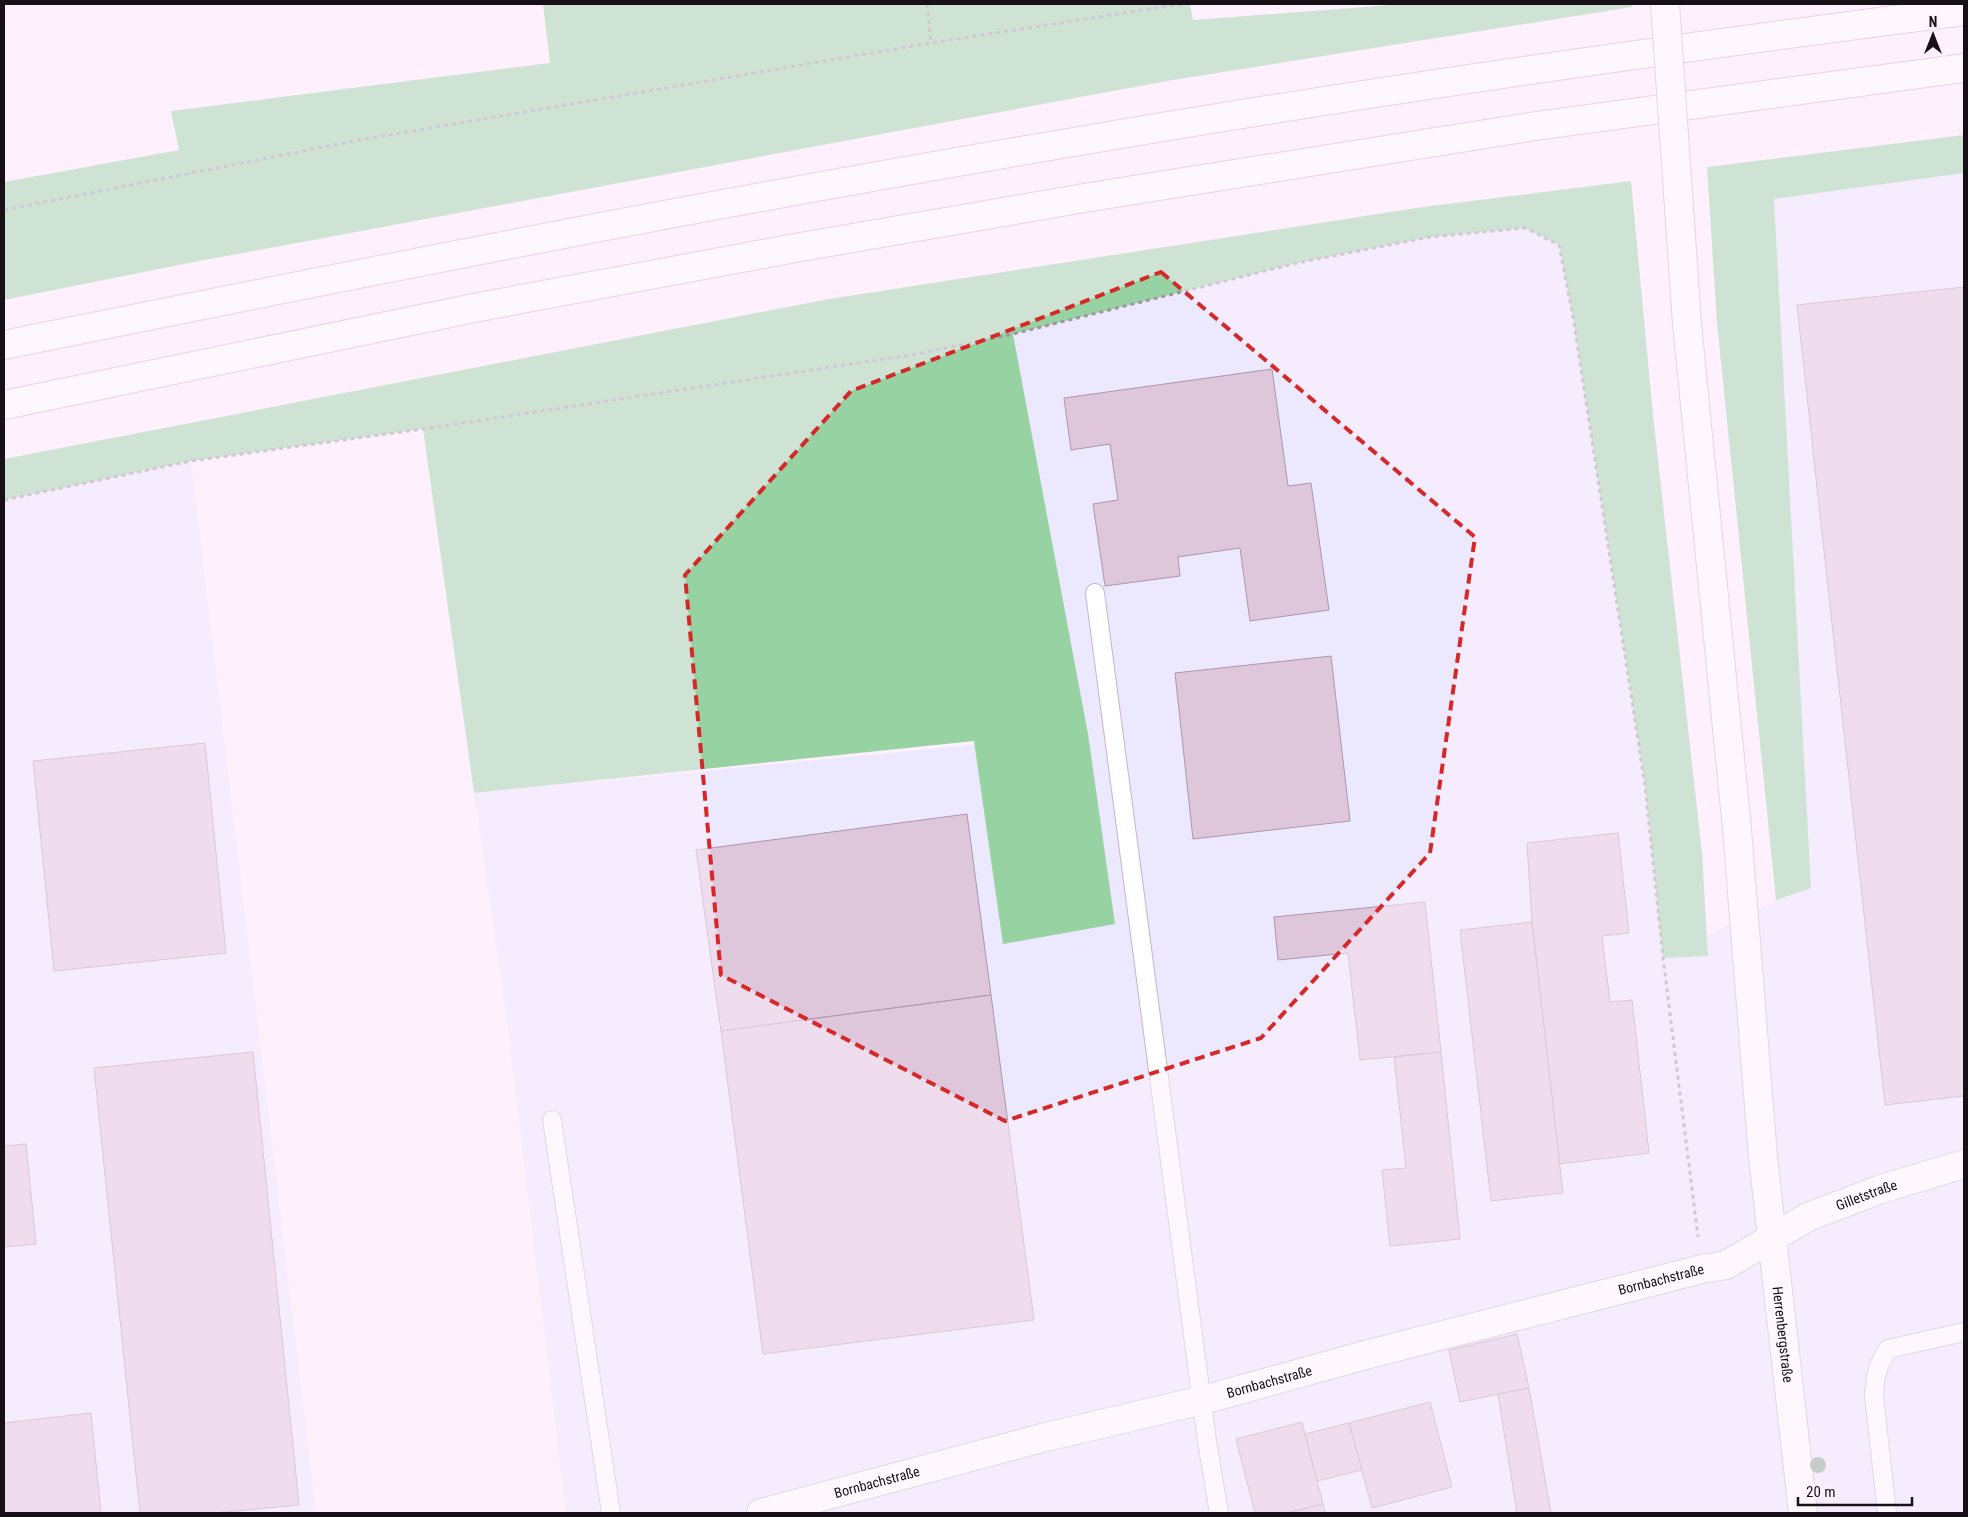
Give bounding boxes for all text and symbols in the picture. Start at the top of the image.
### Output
north arrow [1908,10,1958,60]
text: N [1929,14,1937,30]
street label: Gilletstraße [1834,1177,1899,1214]
street label: Bornbachstraße [1617,1261,1706,1298]
street label: Herrenbergstraße [1770,1285,1796,1384]
street label: Bornbachstraße [1225,1362,1314,1401]
street label: Bornbachstraße [832,1463,922,1501]
scale bar [1798,1474,1912,1506]
text: 20 m [1806,1483,1836,1501]

